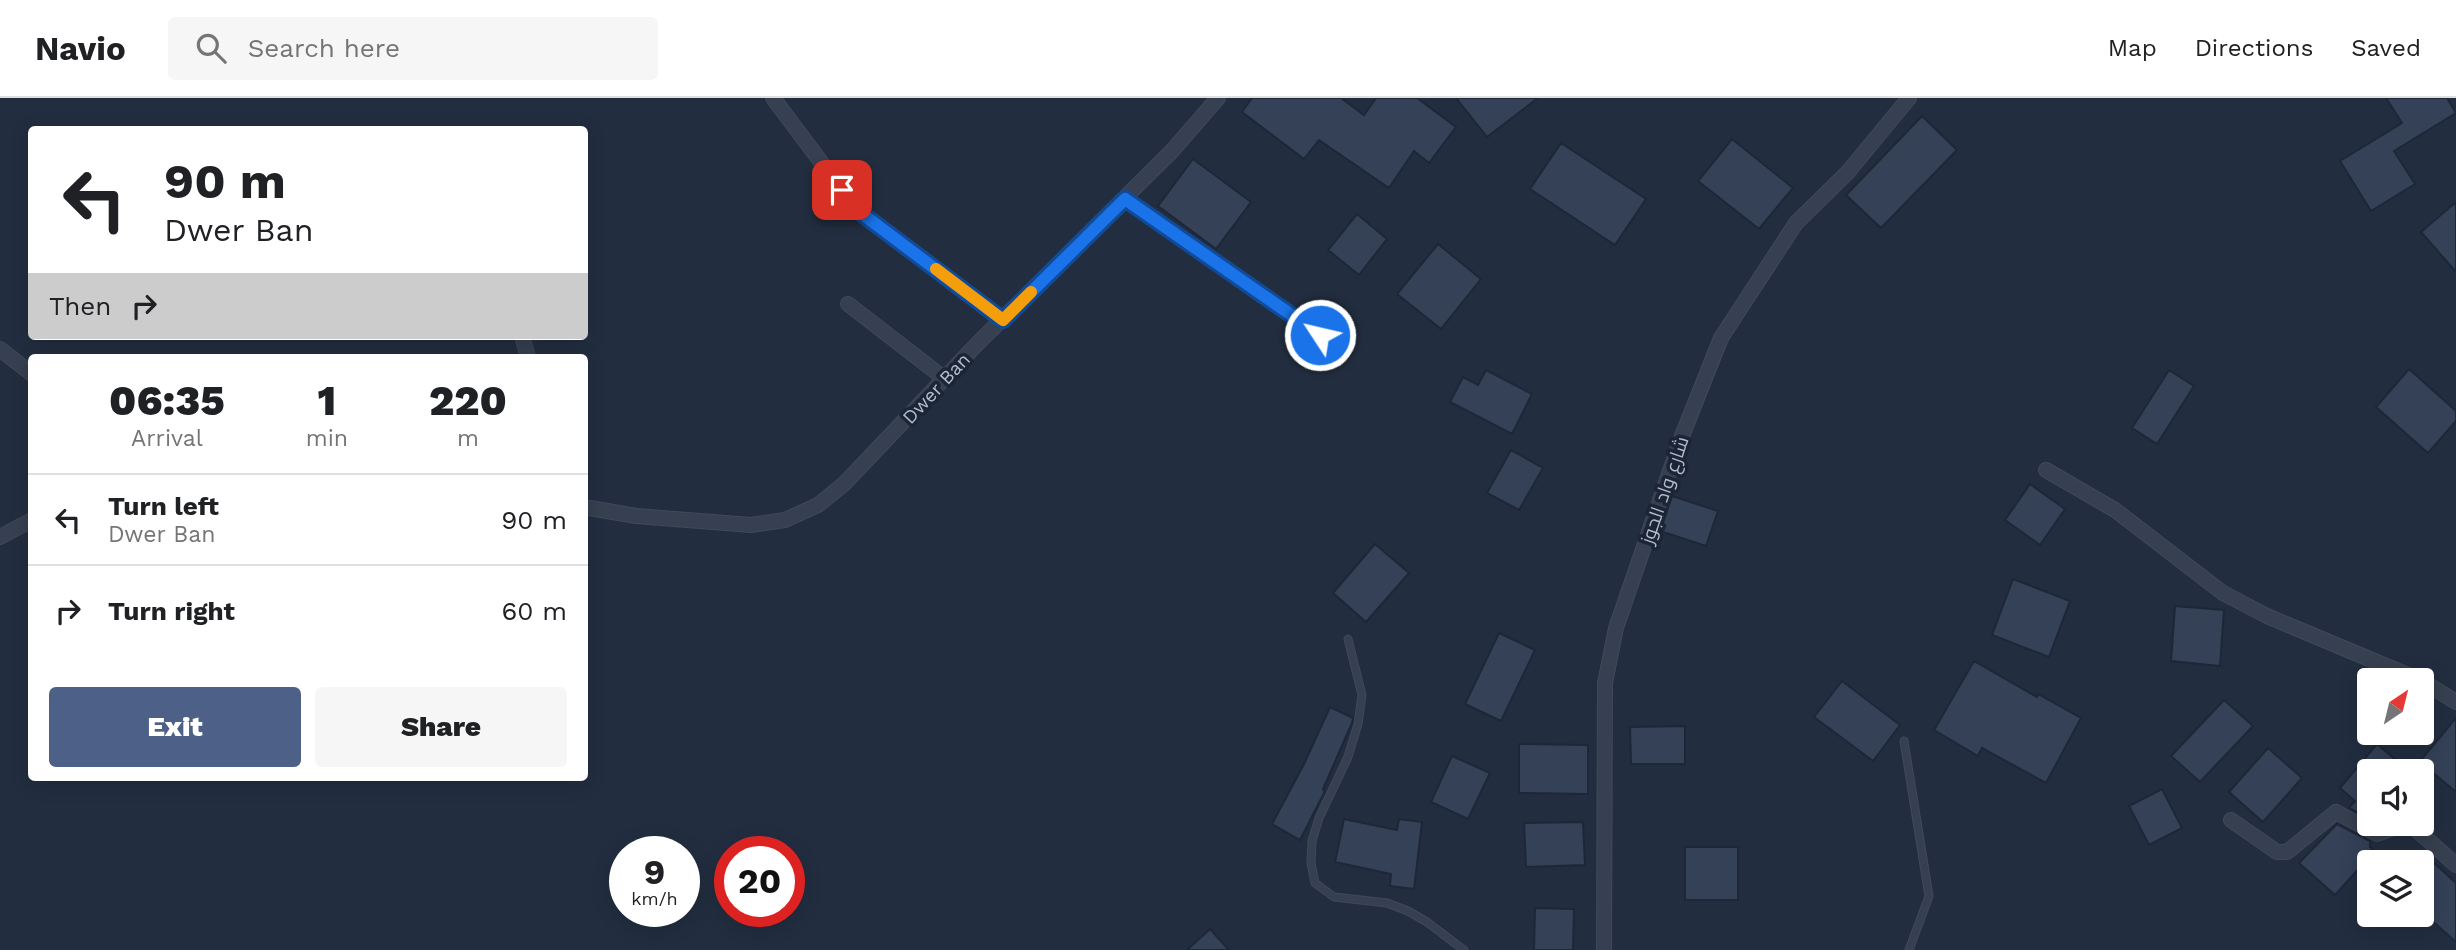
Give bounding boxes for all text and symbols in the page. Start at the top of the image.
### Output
search box [168,17,658,80]
text: Navio [35,29,126,68]
icon: search [192,29,230,67]
text: Search here [248,33,400,63]
text: Map [2108,34,2157,62]
text: Directions [2195,34,2313,62]
text: Saved [2351,34,2421,62]
text: 90 m [164,152,286,210]
icon: left [49,154,140,245]
pin [812,160,872,220]
icon: arrive [823,171,861,209]
text: Dwer Ban [164,211,314,249]
icon: right [125,287,163,325]
text: Then [49,291,111,321]
position arrow [1283,298,1357,372]
street label: Dwer Ban [898,348,975,429]
text: 06:35 [109,376,225,425]
text: 1 [318,376,336,425]
text: 220 [429,376,507,425]
text: Arrival [131,425,203,452]
text: min [306,425,348,452]
text: m [457,425,479,452]
street label: شارع واد الجوز [1635,433,1695,549]
text: Turn left [108,491,219,521]
icon: left [49,501,87,539]
text: 90 m [501,505,567,535]
text: Dwer Ban [108,521,215,548]
icon: right [49,592,87,630]
text: Turn right [108,596,235,626]
text: 60 m [501,596,567,626]
north arrow [2357,668,2434,746]
map controls [2357,668,2434,927]
button: Exit [49,687,301,767]
button: Share [315,687,567,767]
button: sound [2357,759,2434,836]
speed limit sign: 20 [714,836,805,927]
button: layers [2357,850,2434,927]
text: 9 [644,851,665,893]
text: km/h [631,888,678,909]

